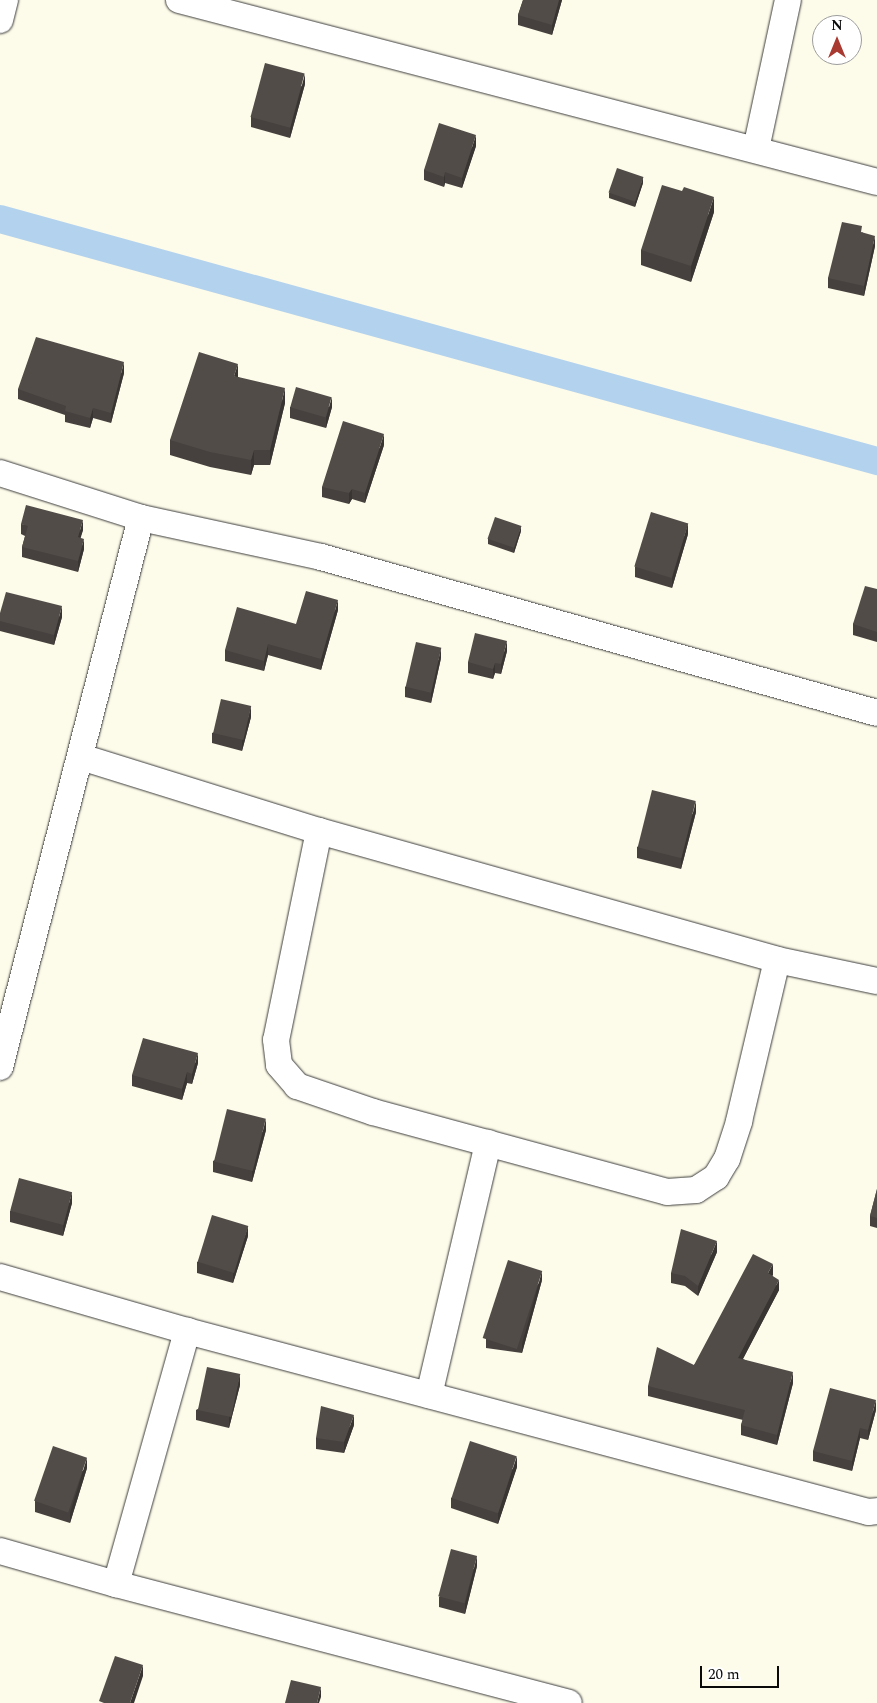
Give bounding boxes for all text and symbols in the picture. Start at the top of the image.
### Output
north arrow [812,15,862,65]
text: N [831,15,843,36]
scale bar [702,1656,781,1688]
text: 20 m [708,1663,740,1686]

